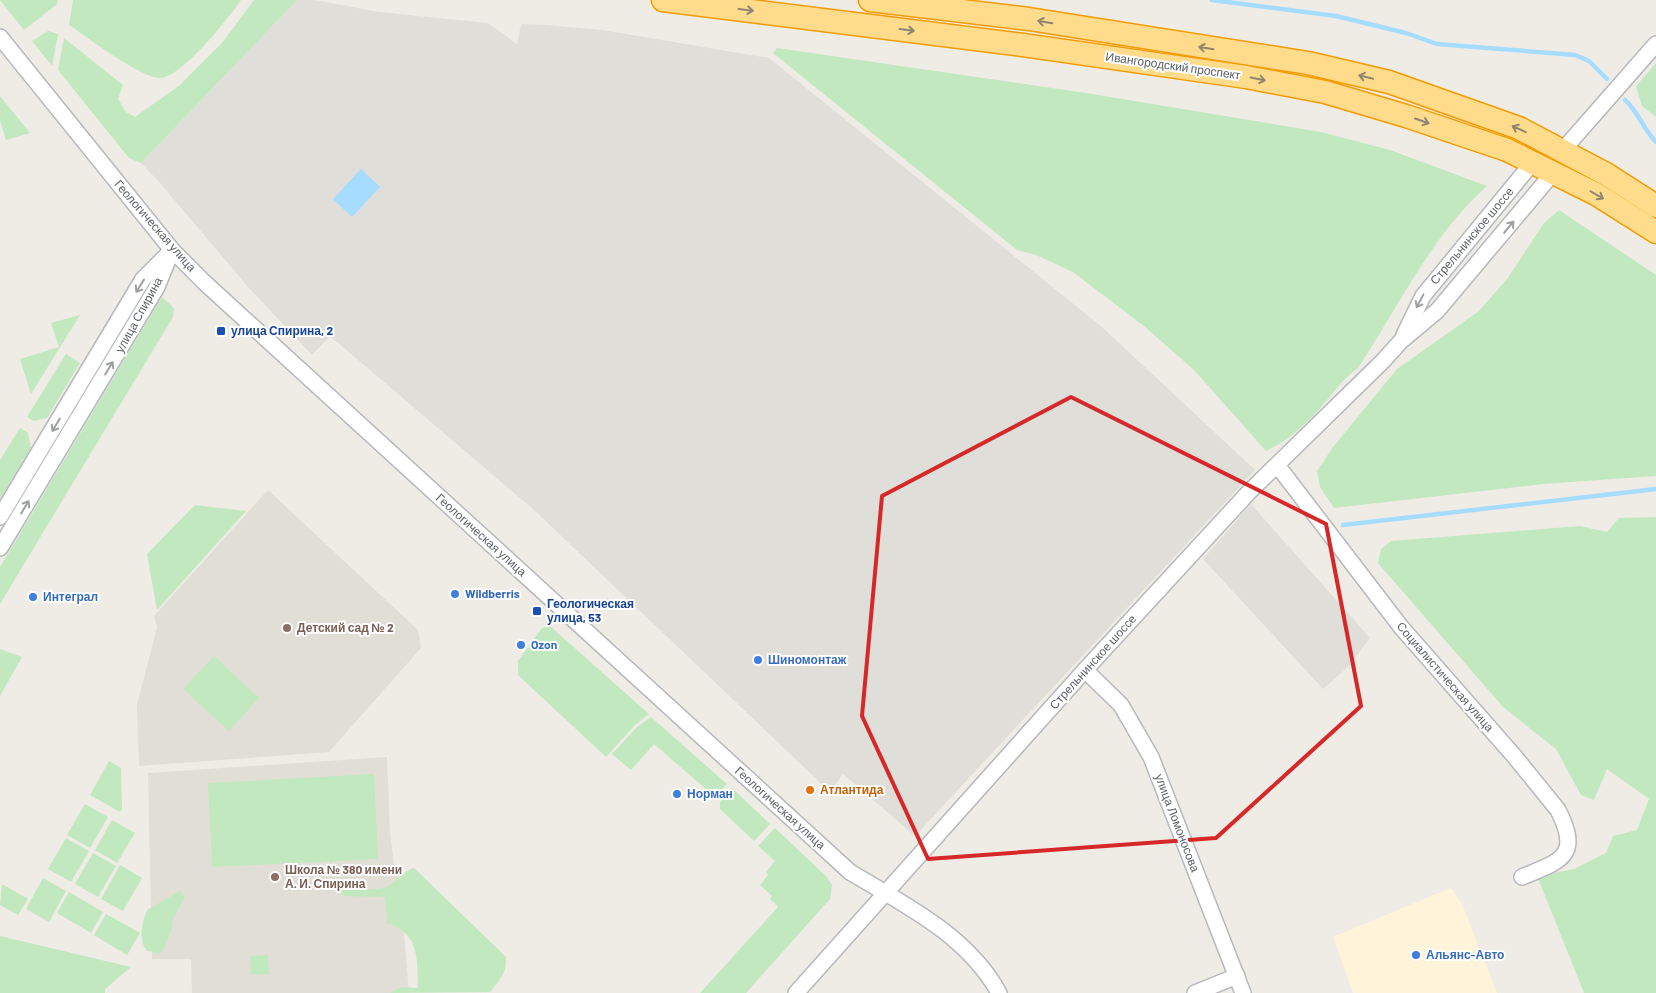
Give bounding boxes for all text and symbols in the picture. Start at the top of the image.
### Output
one-way arrow [737,5,753,15]
one-way arrow [1038,17,1054,27]
one-way arrow [899,25,915,35]
one-way arrow [1198,42,1214,52]
street label: Ивангородский проспект [1105,49,1242,82]
one-way arrow [1358,72,1374,81]
one-way arrow [1250,75,1266,85]
one-way arrow [1414,117,1430,127]
one-way arrow [1512,124,1527,133]
street label: Геологическая улица [111,177,200,275]
street label: Стрельнинское шоссе [1427,184,1517,287]
one-way arrow [1589,190,1604,200]
one-way arrow [1503,221,1514,234]
street label: улица Спирина [112,274,166,355]
one-way arrow [134,278,144,292]
one-way arrow [1415,293,1425,308]
place label: улица Спирина, 2 [231,323,334,338]
marker: улица Спирина, 2 [215,325,227,337]
one-way arrow [105,361,115,375]
one-way arrow [50,417,60,431]
street label: Геологическая улица [433,490,530,579]
one-way arrow [21,500,31,514]
place label: Wildberris [465,586,520,600]
marker: Wildberris [449,588,461,600]
place label: Интеграл [43,589,98,604]
marker: Интеграл [27,591,39,603]
place label: Геологическая улица, 53 [547,596,634,625]
marker: Геологическая улица, 53 [531,605,543,617]
street label: Стрельнинское шоссе [1046,611,1139,712]
street label: Социалистическая улица [1394,619,1497,735]
place label: Детский сад № 2 [297,620,394,635]
marker: Детский сад № 2 [281,622,293,634]
place label: Ozon [531,637,557,651]
marker: Ozon [515,639,527,651]
place label: Шиномонтаж [768,652,847,666]
marker: Шиномонтаж [752,654,764,666]
street label: Геологическая улица [732,763,829,852]
street label: улица Ломоносова [1152,772,1203,874]
place label: Атлантида [820,782,884,797]
marker: Атлантида [804,784,816,796]
place label: Норман [687,786,733,801]
marker: Норман [671,788,683,800]
place label: Школа № 380 имени А. И. Спирина [285,862,402,891]
marker: Школа № 380 имени А. И. Спирина [269,871,281,883]
place label: Альянс-Авто [1426,947,1504,961]
marker: Альянс-Авто [1410,949,1422,961]

